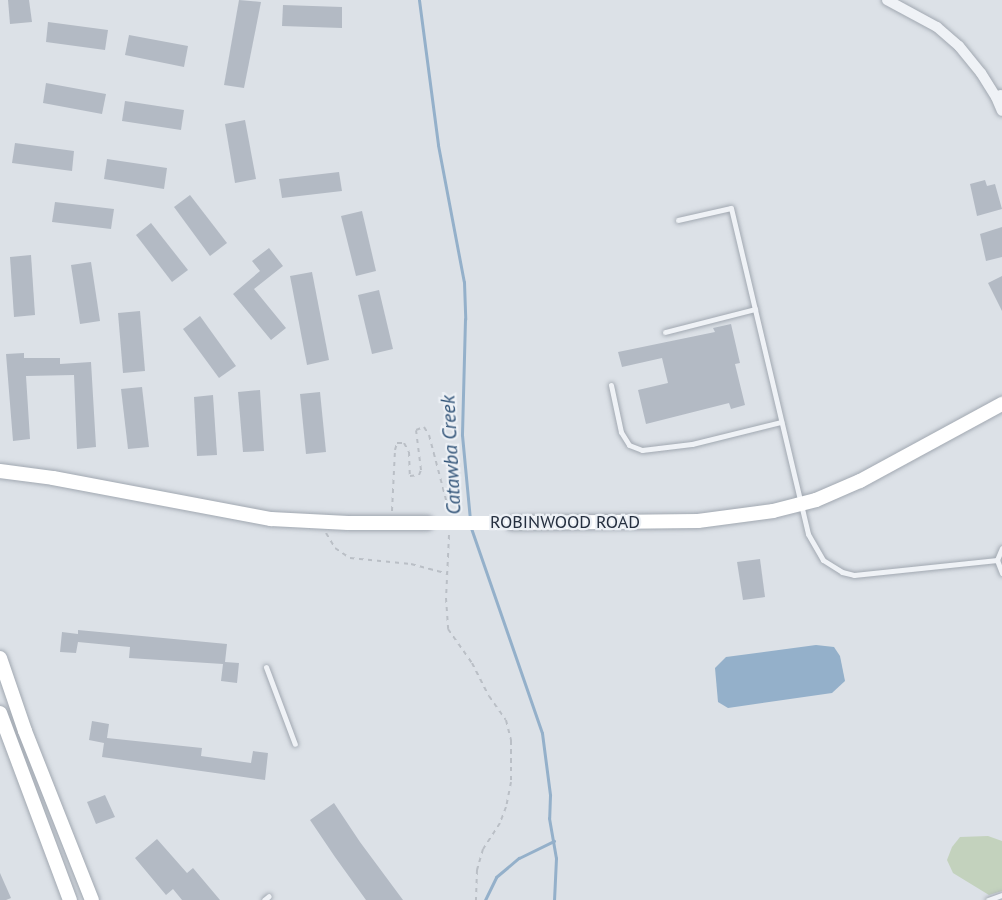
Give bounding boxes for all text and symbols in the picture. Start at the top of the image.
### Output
water label: Catawba Creek [436,395,466,515]
street label: ROBINWOOD ROAD [490,511,640,533]

